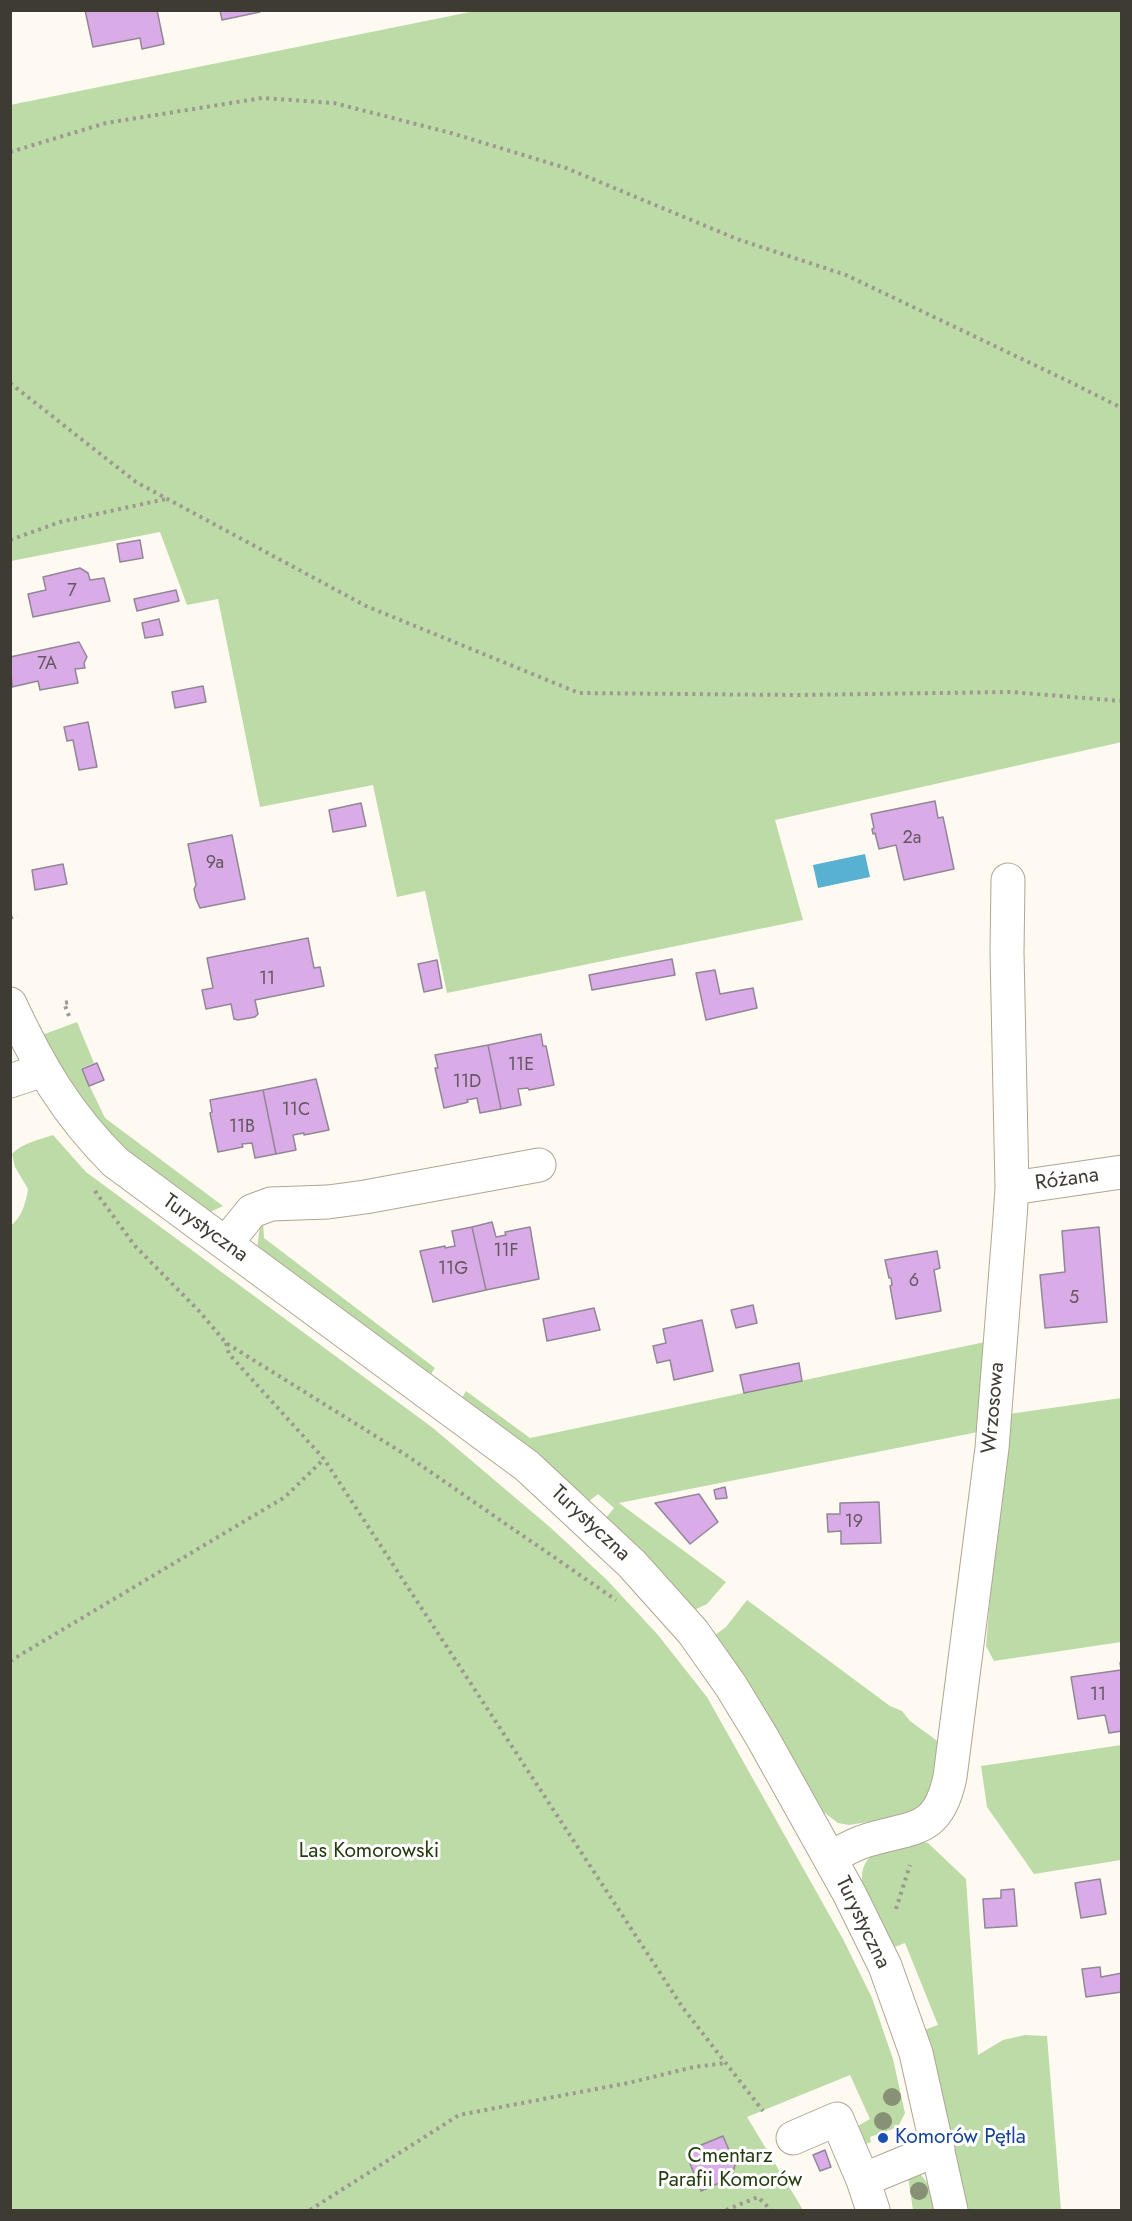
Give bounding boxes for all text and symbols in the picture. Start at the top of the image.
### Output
house number: 7 [67,581,77,603]
house number: 7A [37,654,57,676]
house number: 2a [903,828,921,850]
house number: 9a [206,853,224,875]
house number: 11 [259,969,275,991]
house number: 11E [508,1055,534,1077]
house number: 11D [453,1072,481,1094]
house number: 11C [282,1100,310,1122]
house number: 11B [229,1117,255,1139]
street label: Różana [1034,1163,1100,1197]
street label: Turystyczna [157,1190,253,1268]
house number: 11F [493,1241,519,1263]
house number: 11G [438,1259,468,1281]
house number: 6 [909,1271,919,1293]
house number: 5 [1069,1288,1079,1310]
street label: Wrzosowa [977,1361,1011,1455]
street label: Turystyczna [545,1481,635,1567]
house number: 19 [845,1512,863,1534]
house number: 11 [1090,1685,1106,1707]
park label: Las Komorowski [299,1839,439,1865]
street label: Turystyczna [829,1873,895,1973]
place label: Komorów Pętla [895,2125,1026,2151]
marker: Komorów Pętla [876,2131,890,2145]
park label: Cmentarz Parafii Komorów [658,2144,802,2194]

